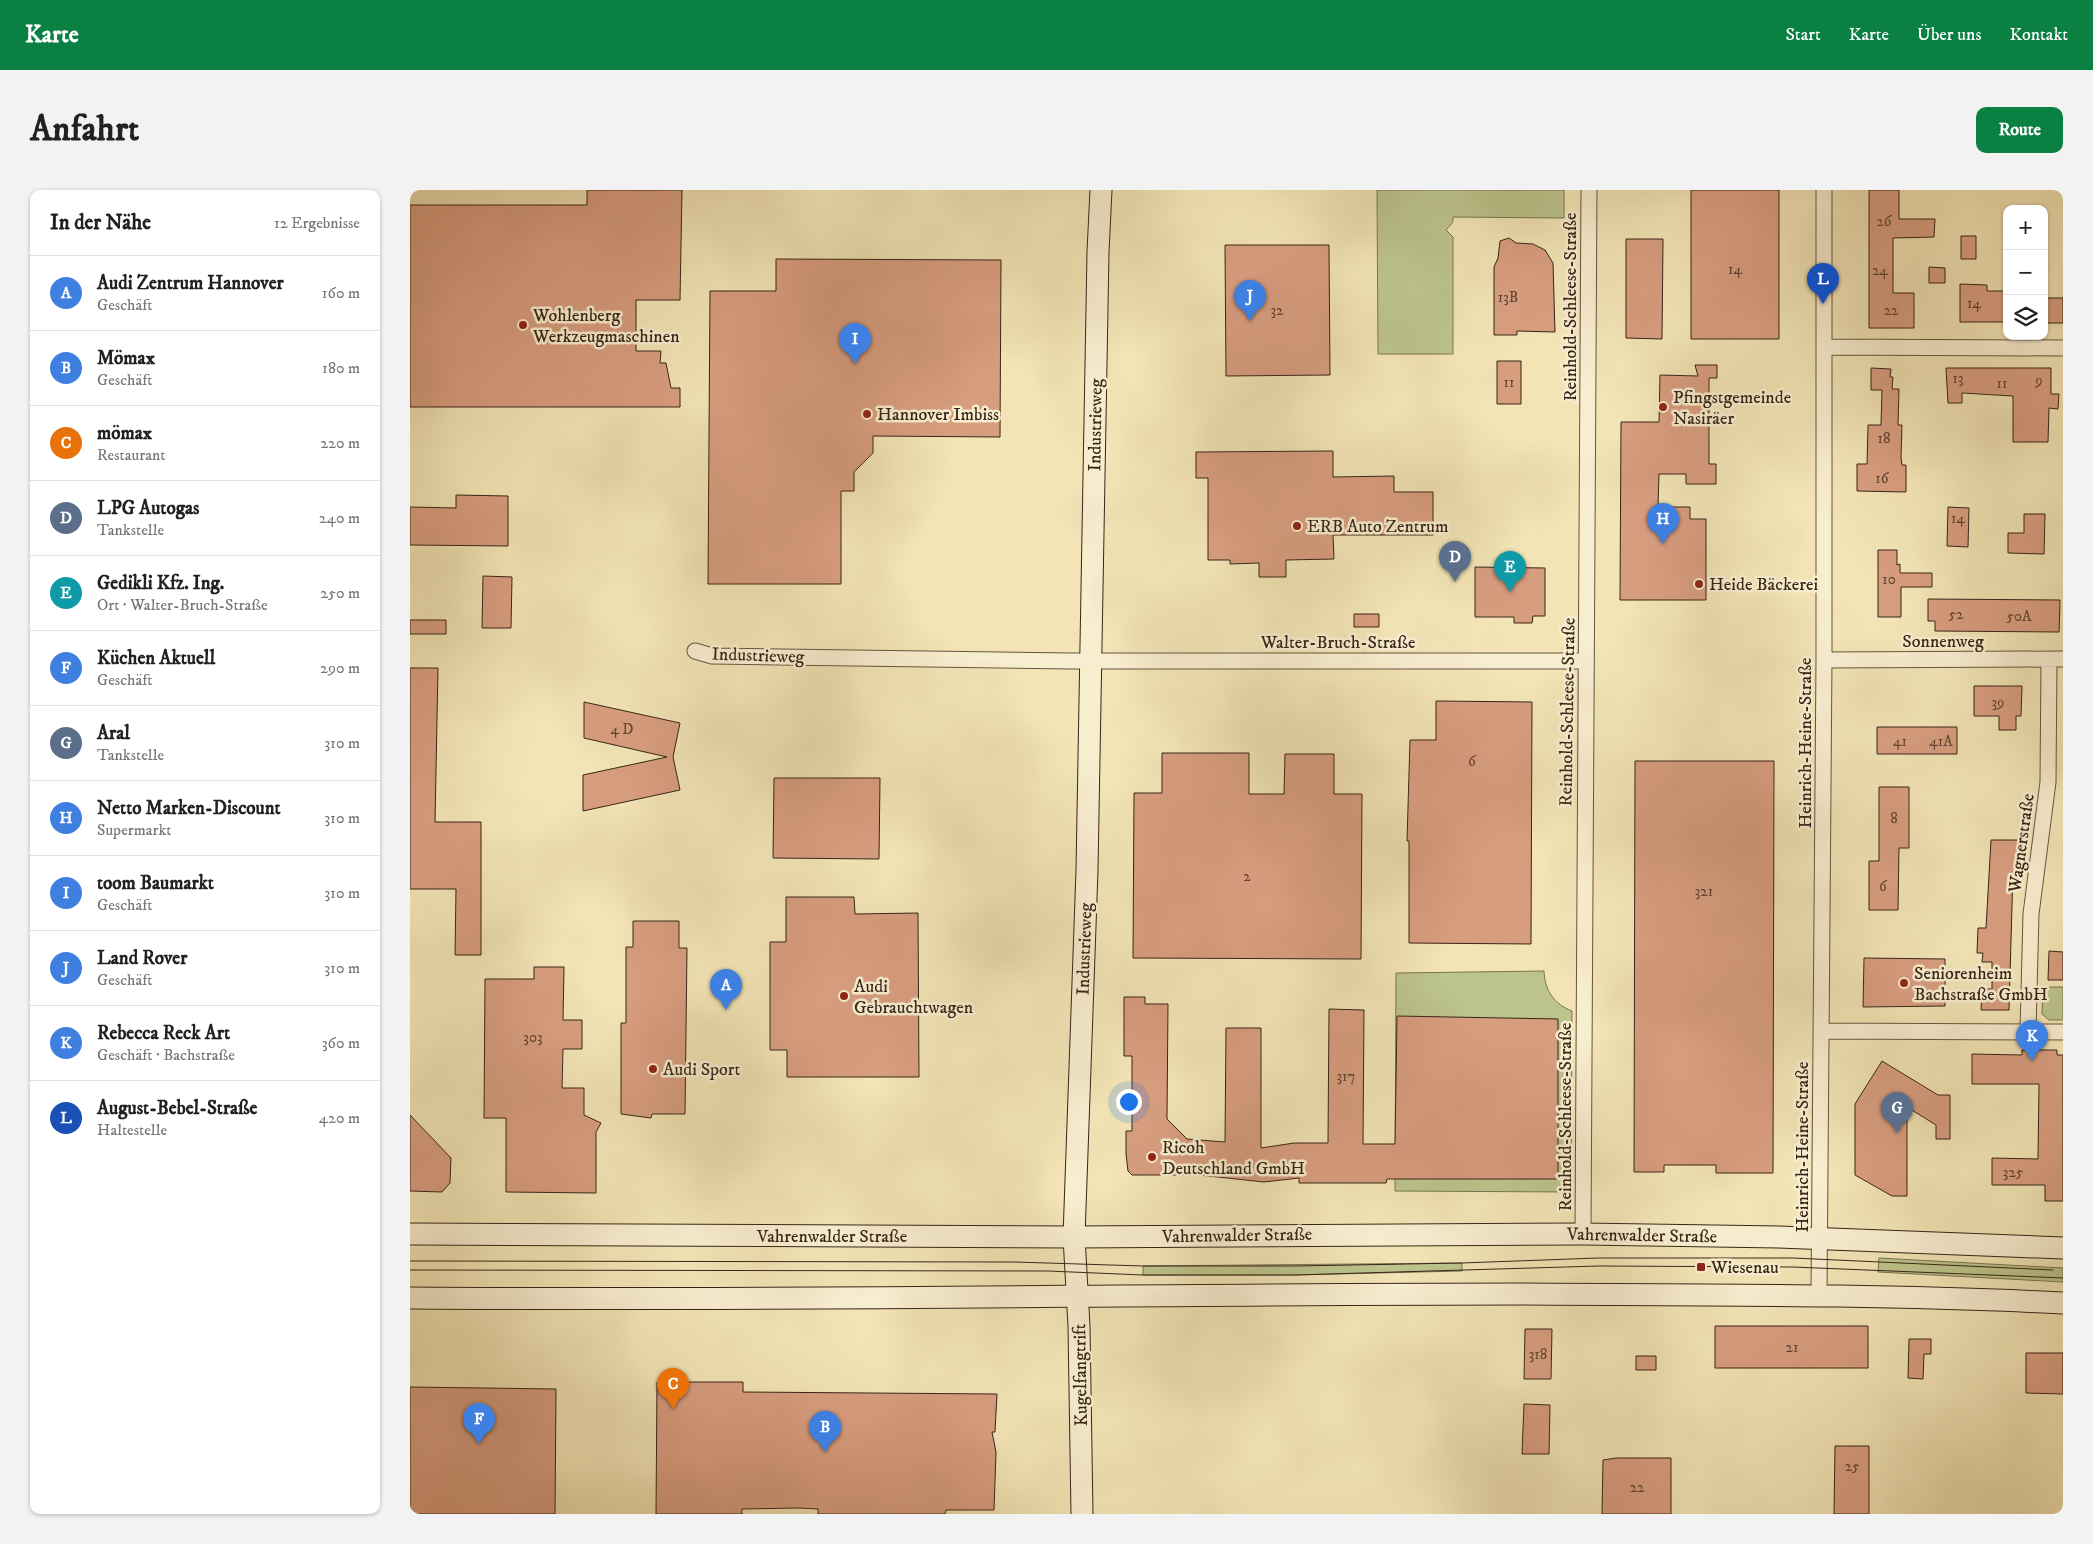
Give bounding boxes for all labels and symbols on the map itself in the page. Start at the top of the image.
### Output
house number: 26 [1876,212,1893,231]
street label: Reinhold-Schleese-Straße [1560,213,1582,401]
house number: 14 [1728,260,1742,279]
house number: 24 [1872,261,1888,280]
pin: L [1807,263,1839,304]
pin: J [1234,280,1266,321]
house number: 13B [1498,288,1518,307]
house number: 14 [1967,294,1981,313]
house number: 32 [1271,301,1284,320]
house number: 22 [1884,301,1899,320]
place label: Wohlenberg Werkzeugmaschinen [532,305,680,348]
marker: Wohlenberg Werkzeugmaschinen [517,319,529,331]
pin: I [839,323,871,364]
house number: 13 [1952,369,1964,388]
house number: 9 [2034,371,2043,390]
house number: 11 [1503,373,1515,392]
house number: 11 [1996,374,2008,393]
street label: Industrieweg [1084,378,1108,472]
place label: Pfingstgemeinde Nasiräer [1673,387,1791,430]
marker: Pfingstgemeinde Nasiräer [1657,401,1669,413]
place label: Hannover Imbiss [877,404,999,426]
marker: Hannover Imbiss [861,408,873,420]
house number: 18 [1877,429,1891,448]
house number: 16 [1875,469,1890,488]
pin: H [1647,503,1679,544]
house number: 14 [1951,509,1965,528]
place label: ERB Auto Zentrum [1307,516,1449,538]
marker: ERB Auto Zentrum [1291,520,1303,532]
pin: D [1439,541,1471,582]
pin: E [1494,551,1526,592]
house number: 10 [1882,570,1896,589]
place label: Heide Bäckerei [1709,574,1818,596]
marker: Heide Bäckerei [1693,578,1705,590]
house number: 52 [1949,605,1964,624]
house number: 50A [2006,607,2032,626]
street label: Reinhold-Schleese-Straße [1555,618,1581,807]
street label: Sonnenweg [1902,631,1984,653]
street label: Walter-Bruch-Straße [1260,632,1415,654]
street label: Industrieweg [711,643,805,669]
street label: Heinrich-Heine-Straße [1795,657,1817,829]
house number: 39 [1991,693,2005,712]
house number: 4 D [610,720,634,739]
house number: 41 [1893,732,1907,751]
house number: 41A [1929,732,1953,751]
house number: 6 [1468,752,1477,771]
street label: Wagnerstraße [2004,792,2040,895]
house number: 8 [1890,809,1898,828]
house number: 2 [1243,867,1251,886]
house number: 6 [1879,877,1888,896]
house number: 321 [1695,882,1713,901]
street label: Industrieweg [1072,902,1098,996]
place label: Seniorenheim Bachstraße GmbH [1914,963,2048,1006]
pin: A [710,969,742,1010]
place label: Audi Gebrauchtwagen [854,976,974,1019]
marker: Seniorenheim Bachstraße GmbH [1898,977,1910,989]
marker: Audi Gebrauchtwagen [838,990,850,1002]
pin: K [2016,1020,2048,1061]
street label: Reinhold-Schleese-Straße [1555,1023,1577,1211]
house number: 303 [523,1028,543,1047]
place label: Audi Sport [663,1059,740,1081]
street label: Heinrich-Heine-Straße [1792,1061,1814,1233]
marker: Audi Sport [647,1063,659,1075]
house number: 317 [1336,1067,1356,1086]
your location [1116,1089,1142,1115]
pin: G [1881,1092,1913,1133]
place label: Ricoh Deutschland GmbH [1162,1137,1305,1180]
marker: Ricoh Deutschland GmbH [1146,1151,1158,1163]
house number: 325 [2003,1163,2024,1182]
street label: Vahrenwalder Straße [1161,1224,1312,1248]
street label: Vahrenwalder Straße [1566,1224,1717,1248]
street label: Vahrenwalder Straße [756,1226,907,1248]
place label: Wiesenau [1710,1257,1779,1279]
marker: Wiesenau [1695,1261,1707,1273]
street label: Kugelfangtrift [1069,1323,1093,1427]
house number: 21 [1786,1338,1798,1357]
house number: 318 [1529,1345,1547,1364]
pin: C [657,1368,689,1409]
pin: F [463,1403,495,1444]
pin: B [809,1411,841,1452]
house number: 25 [1845,1457,1860,1476]
house number: 22 [1630,1478,1645,1497]

